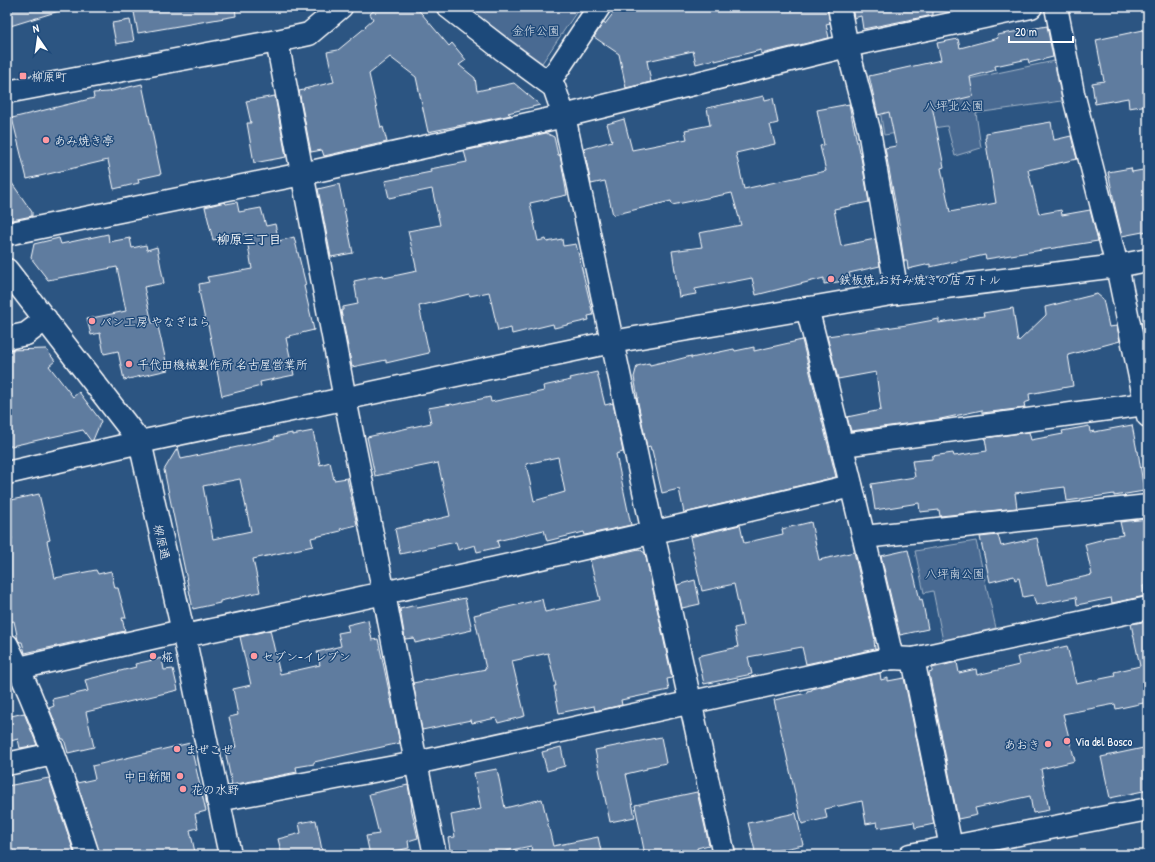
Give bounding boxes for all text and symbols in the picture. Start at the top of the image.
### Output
north arrow [18,18,58,58]
scale bar [1009,18,1073,44]
text: N [31,21,40,36]
park label: 金作公園 [512,22,560,39]
text: 20 m [1015,23,1037,40]
place label: 柳原町 [31,68,67,85]
marker: 柳原町 [18,71,28,81]
park label: 八坪北公園 [924,97,984,114]
place label: あみ焼き亭 [54,132,114,149]
marker: あみ焼き亭 [41,135,51,145]
district label: 柳原三丁目 [216,230,282,248]
place label: 鉄板焼 お好み焼きの店 万トル [839,271,1001,288]
marker: 鉄板焼 お好み焼きの店 万トル [826,274,836,284]
place label: パン工房 やなぎはら [100,313,211,330]
marker: パン工房 やなぎはら [87,316,97,326]
place label: 千代田機械製作所 名古屋営業所 [137,356,308,373]
marker: 千代田機械製作所 名古屋営業所 [124,359,134,369]
street label: 柳原通 [150,523,174,561]
park label: 八坪南公園 [925,565,985,582]
place label: 椛 [161,648,173,665]
place label: セブン-イレブン [262,648,351,665]
marker: 椛 [148,651,158,661]
marker: セブン-イレブン [249,651,259,661]
place label: Via del Bosco [1075,733,1133,750]
place label: あおき [1004,736,1040,753]
marker: Via del Bosco [1062,736,1072,746]
marker: あおき [1043,739,1053,749]
place label: まぜこぜ [185,741,233,758]
marker: まぜこぜ [172,744,182,754]
place label: 中日新聞 [124,768,172,785]
marker: 中日新聞 [175,771,185,781]
place label: 花の水野 [191,781,239,798]
marker: 花の水野 [178,784,188,794]

